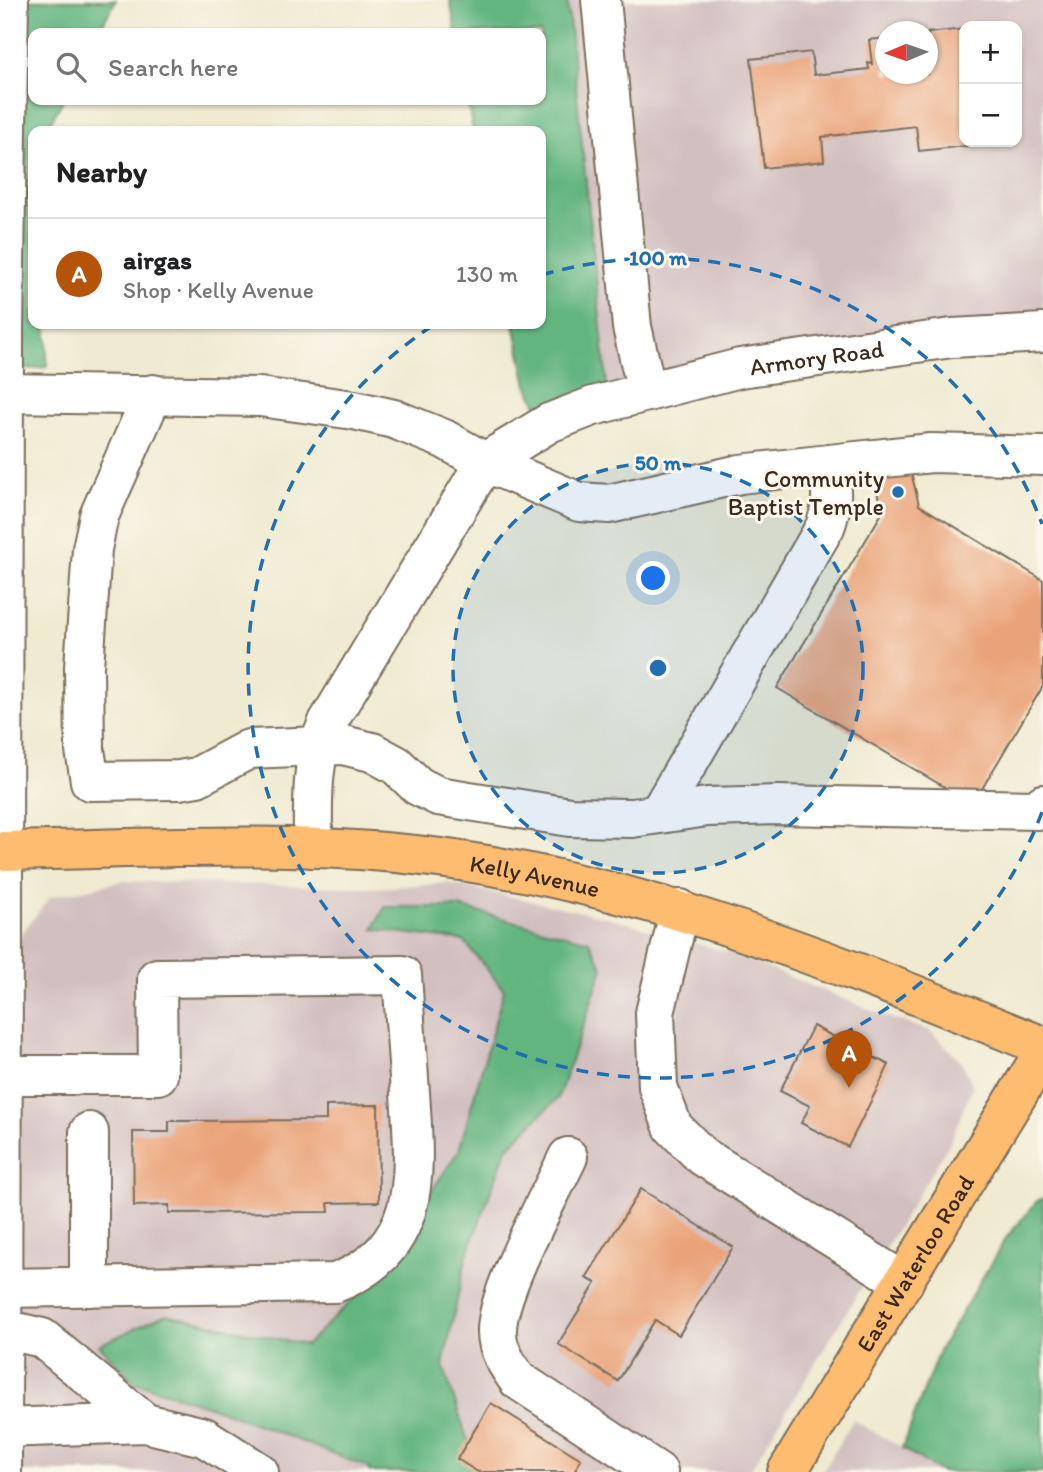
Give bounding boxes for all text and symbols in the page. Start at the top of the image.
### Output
north arrow [875,21,938,84]
map controls [959,21,1022,147]
button: + [959,21,1022,84]
search box [28,28,546,105]
icon: search [52,48,90,86]
text: Search here [108,51,238,83]
button: − [959,84,1022,147]
text: Nearby [56,153,147,190]
text: airgas [123,244,192,276]
text: 100 m [629,245,687,270]
text: A [72,260,86,288]
text: 130 m [456,260,518,288]
text: Shop · Kelly Avenue [123,276,314,304]
street label: Armory Road [748,333,885,381]
text: 50 m [635,450,682,475]
place label: Community Baptist Temple [728,464,884,521]
marker: Community Baptist Temple [890,484,906,500]
your location [636,561,670,595]
centre of rings [646,656,670,680]
street label: Kelly Avenue [468,848,603,903]
pin: A [826,1030,872,1088]
street label: East Waterloo Road [850,1169,980,1357]

